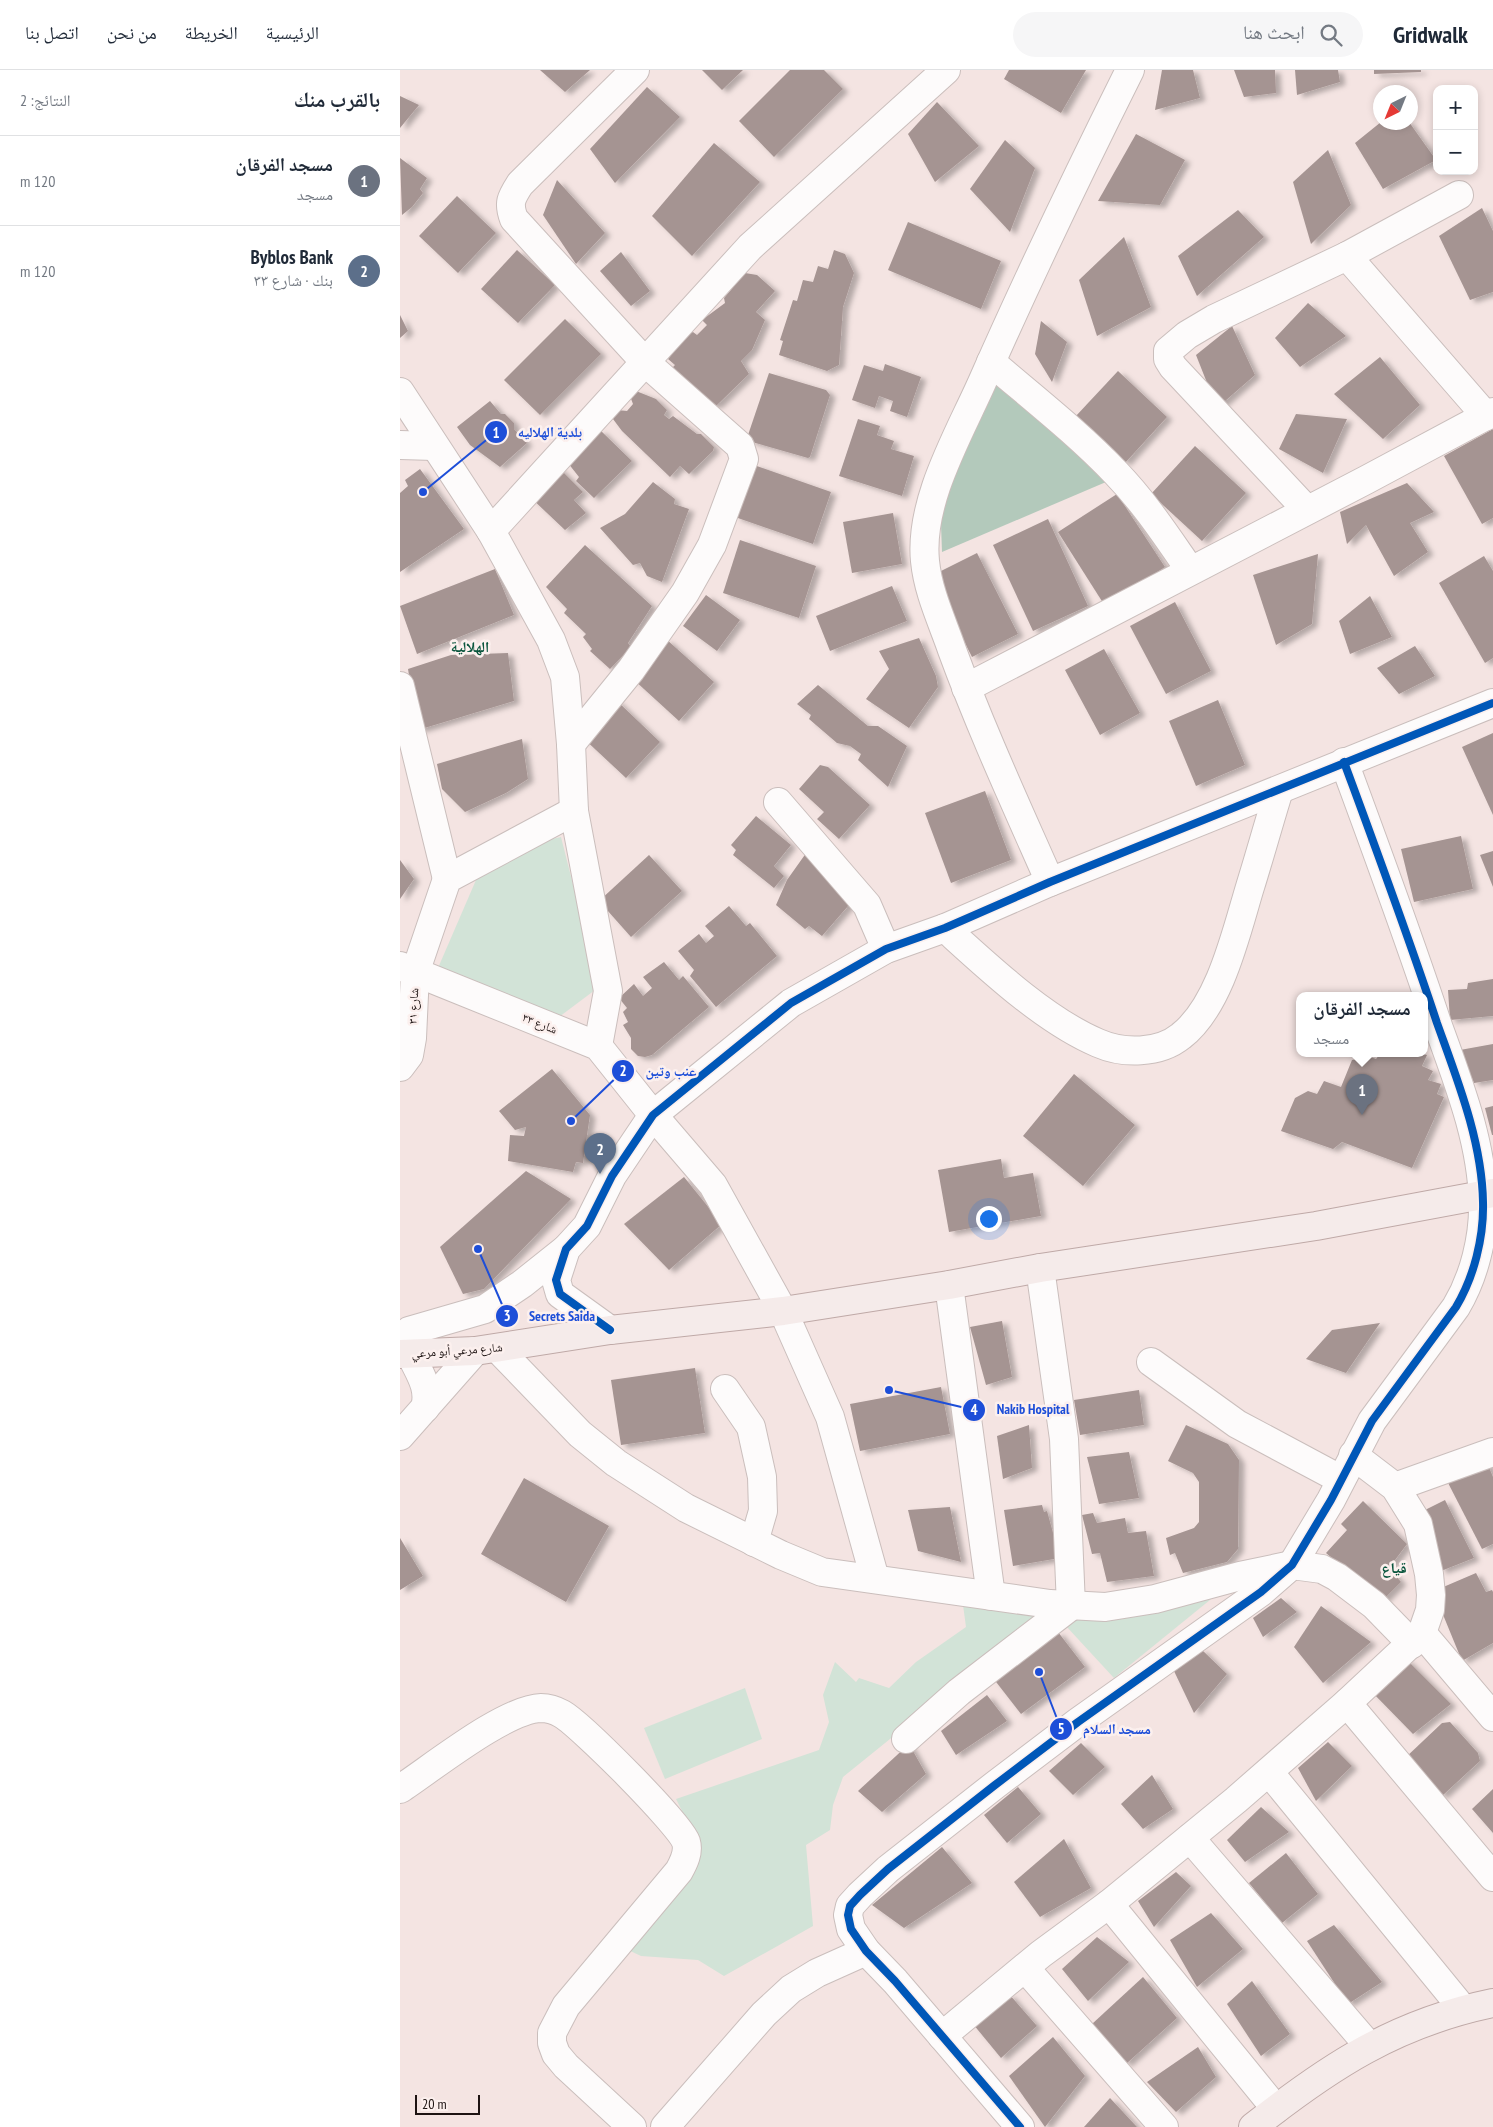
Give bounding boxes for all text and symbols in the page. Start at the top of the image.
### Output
search box [1013,12,1363,57]
text: Gridwalk [1393,19,1468,50]
text: ابحث هنا [1243,20,1305,44]
text: اتصل بنا [25,21,79,44]
text: من نحن [107,21,157,44]
text: الخريطة [185,21,238,44]
text: الرئيسية [266,21,319,44]
icon: search [1317,21,1345,49]
north arrow [1373,85,1418,130]
map controls [1433,85,1478,175]
button: + [1433,85,1478,130]
text: بالقرب منك [294,86,380,113]
text: النتائج: 2 [20,90,71,110]
button: − [1433,130,1478,175]
text: مسجد الفرقان [235,152,333,176]
text: 120 m [20,171,55,191]
text: 1 [360,171,368,191]
text: مسجد [297,184,333,204]
text: Byblos Bank [251,245,333,269]
text: 120 m [20,261,55,281]
text: 2 [360,261,368,281]
text: بنك · شارع ٣٣ [254,270,333,290]
callout: بلدية الهلاليه [483,418,592,447]
text: 1 [492,423,500,442]
text: بلدية الهلاليه [518,423,582,441]
district label: الهلالية [451,637,489,656]
street label: شارع ٣١ [405,987,422,1024]
popup [1296,992,1428,1057]
text: مسجد الفرقان [1313,996,1411,1020]
street label: شارع ٣٣ [520,1009,560,1038]
text: مسجد [1313,1028,1349,1048]
callout: عنب وتين [611,1057,707,1086]
text: 2 [619,1061,627,1080]
text: عنب وتين [646,1062,696,1080]
pin: 1 [1346,1074,1378,1115]
pin: 2 [584,1133,616,1174]
your location [976,1206,1002,1232]
callout: Secrets Saida [494,1302,605,1331]
text: 3 [503,1306,511,1325]
text: Secrets Saida [529,1307,595,1325]
street label: شارع مرعي أبو مرعي [411,1339,503,1364]
callout: Nakib Hospital [961,1395,1079,1424]
text: 4 [970,1400,978,1419]
text: Nakib Hospital [997,1400,1070,1418]
district label: قياع [1381,1558,1407,1578]
callout: مسجد السلام [1048,1714,1161,1743]
text: 5 [1057,1719,1065,1738]
text: مسجد السلام [1083,1720,1151,1739]
scale bar [415,2092,480,2115]
text: 20 m [422,2095,447,2113]

